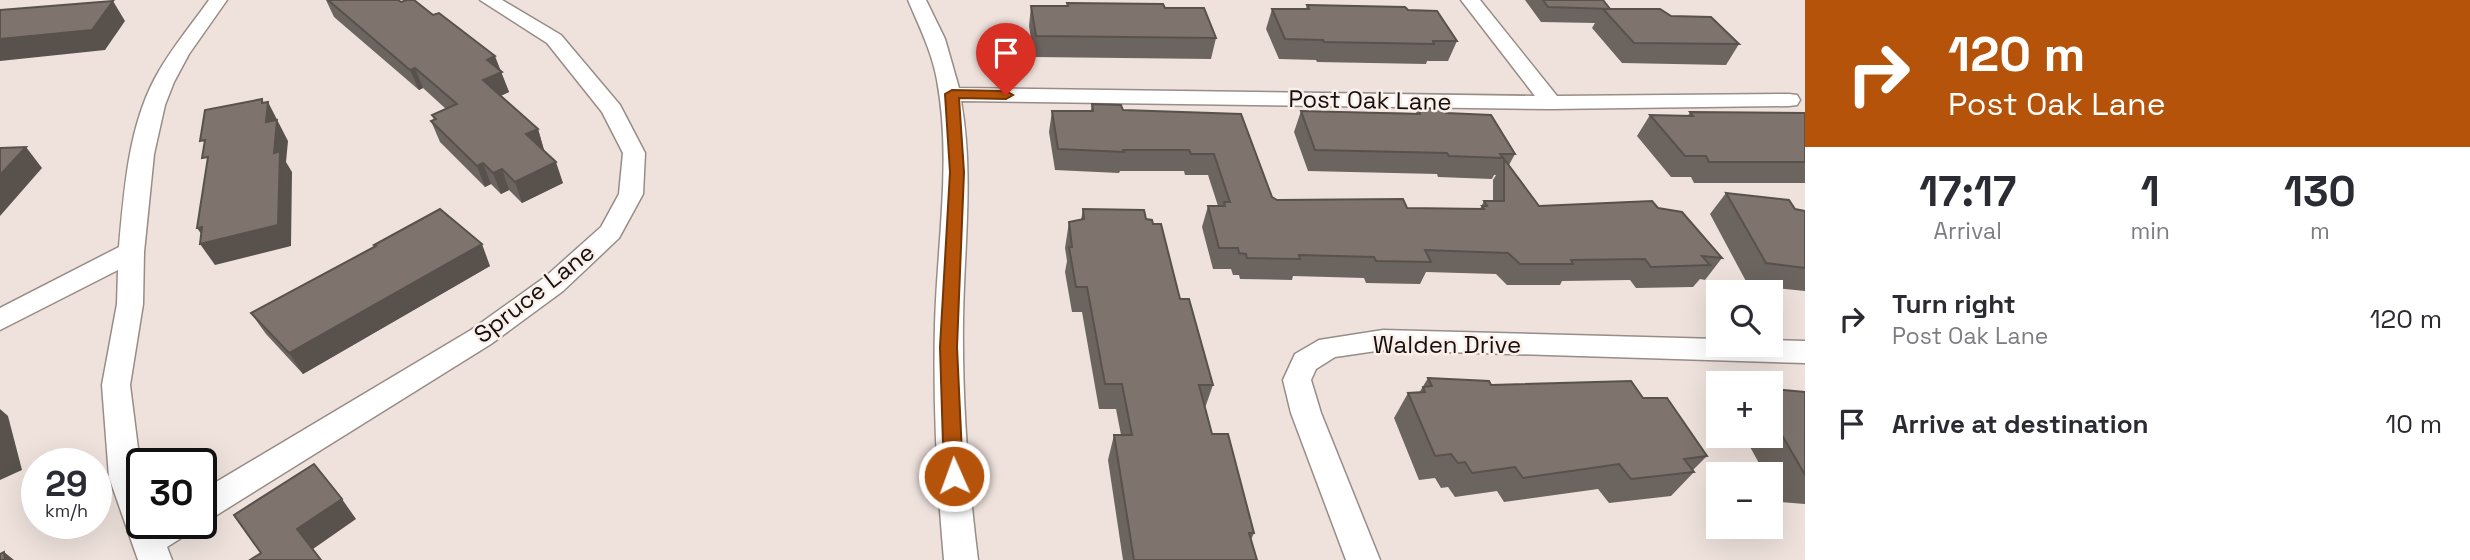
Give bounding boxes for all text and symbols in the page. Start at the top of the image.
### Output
pin [976,23,1036,95]
text: 120 m [1948,23,2085,85]
icon: right [1833,28,1924,119]
icon: arrive [987,34,1025,72]
street label: Post Oak Lane [1288,83,1452,117]
text: Post Oak Lane [1948,84,2166,124]
text: 17:17 [1919,165,2016,218]
text: 1 [2141,165,2160,218]
text: 130 [2284,165,2356,218]
text: Arrival [1934,216,2002,246]
text: min [2130,216,2170,246]
text: m [2310,216,2330,246]
street label: Spruce Lane [468,236,600,350]
map controls [1706,280,1783,539]
button: search [1706,280,1783,357]
text: Turn right [1892,287,2016,321]
icon: right [1833,300,1871,338]
text: 120 m [2370,302,2442,336]
text: Post Oak Lane [1892,321,2048,351]
street label: Walden Drive [1373,329,1521,360]
button: + [1706,371,1783,448]
icon: arrive [1833,405,1871,443]
text: Arrive at destination [1892,407,2149,441]
text: 10 m [2385,407,2442,441]
position arrow [917,439,991,513]
speed limit sign: 30 [126,448,217,539]
text: 29 [45,462,88,506]
button: − [1706,462,1783,539]
text: km/h [45,499,88,522]

